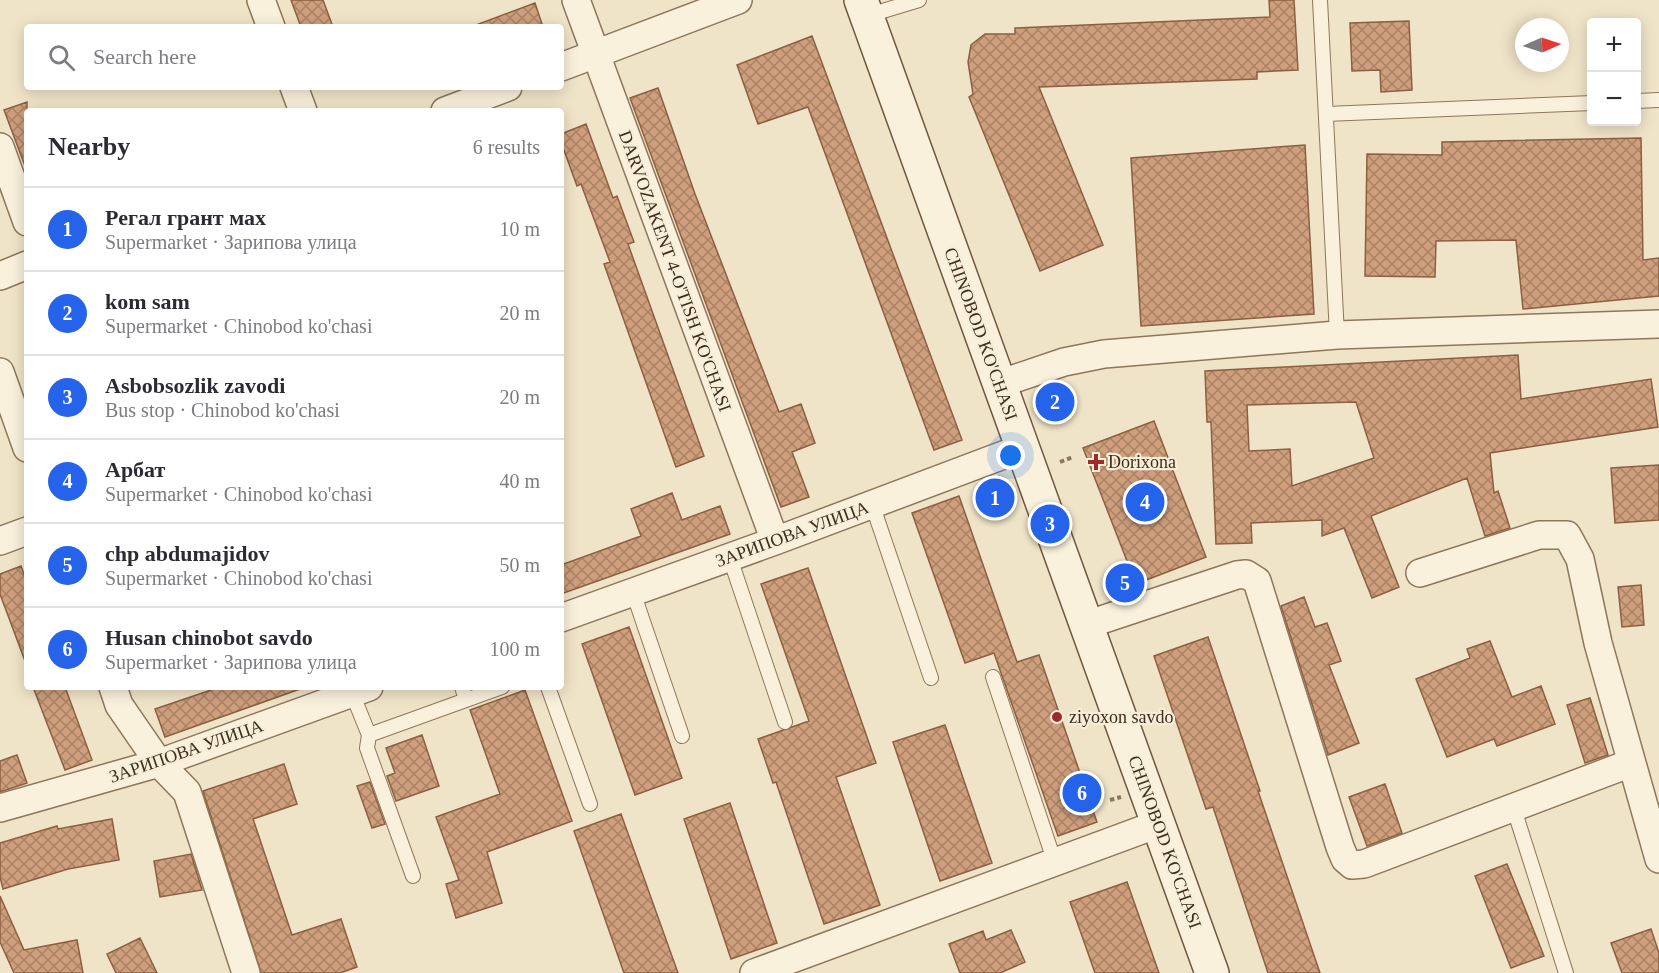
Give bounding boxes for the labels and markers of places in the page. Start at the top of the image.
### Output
pin: 2 [1036,380,1074,424]
place label: Dorixona [1108,452,1176,472]
marker: Dorixona [1089,455,1103,469]
pin: 1 [976,476,1014,520]
pin: 4 [1126,480,1164,524]
pin: 3 [1030,502,1070,546]
pin: 5 [1106,560,1144,606]
place label: ziyoxon savdo [1069,707,1173,727]
marker: ziyoxon savdo [1050,710,1064,724]
pin: 6 [1062,770,1102,816]

